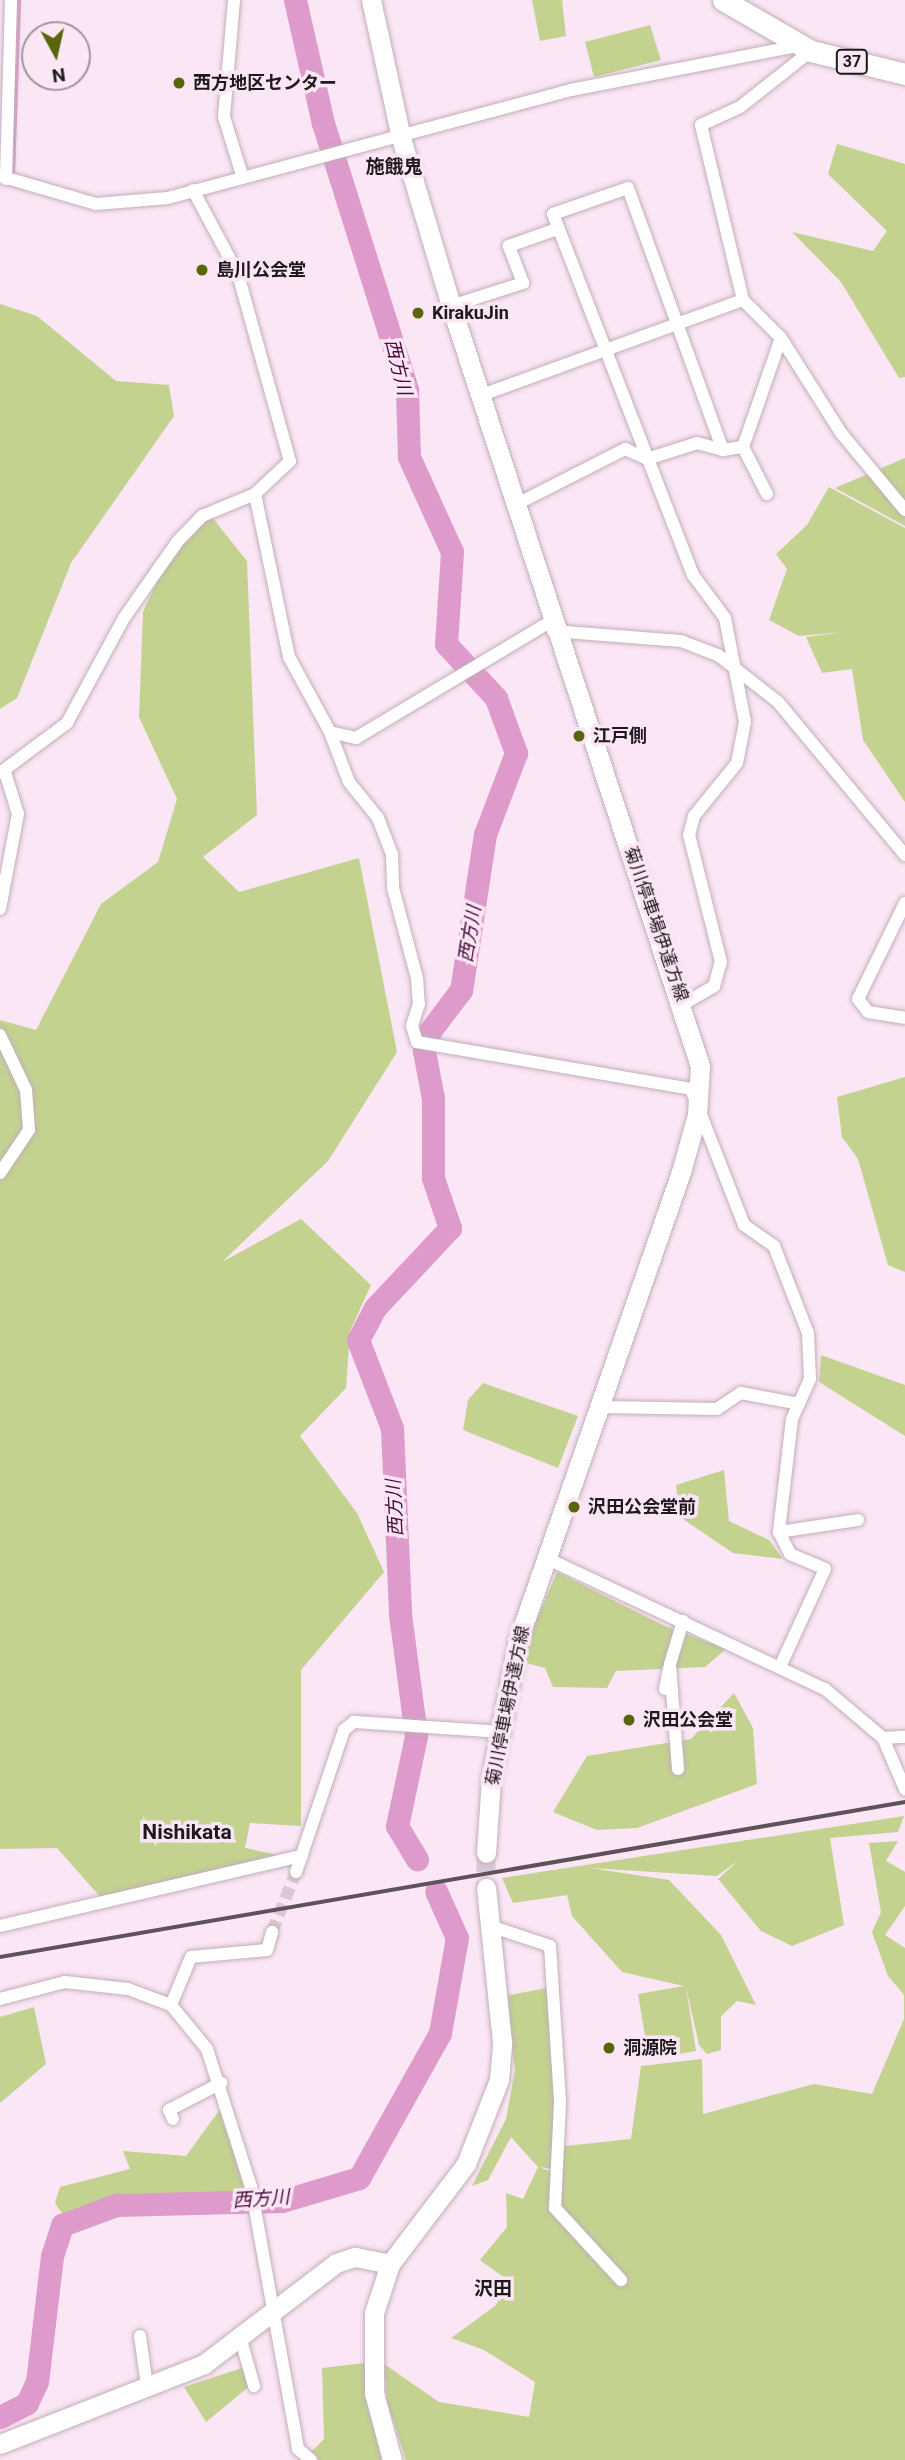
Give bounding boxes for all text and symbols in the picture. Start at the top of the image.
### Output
north arrow [21,21,91,91]
road number: 37 [834,50,870,74]
text: N [50,63,67,88]
place label: 西方地区センター [193,72,337,94]
marker: 西方地区センター [171,75,187,91]
district label: 施餓鬼 [366,156,422,178]
place label: 島川公会堂 [216,259,306,281]
marker: 島川公会堂 [194,262,210,278]
place label: KirakuJin [432,302,509,324]
marker: KirakuJin [410,305,426,321]
water label: 西方川 [380,337,416,397]
place label: 江戸側 [593,725,647,747]
marker: 江戸側 [571,728,587,744]
street label: 菊川停車場伊達方線 [619,844,693,1004]
water label: 西方川 [454,904,486,964]
water label: 西方川 [382,1479,408,1537]
place label: 沢田公会堂前 [588,1496,696,1518]
marker: 沢田公会堂前 [566,1499,582,1515]
street label: 菊川停車場伊達方線 [482,1624,534,1788]
place label: 沢田公会堂 [643,1709,733,1731]
marker: 沢田公会堂 [621,1712,637,1728]
district label: Nishikata [142,1819,232,1845]
place label: 洞源院 [623,2037,677,2059]
marker: 洞源院 [601,2040,617,2056]
water label: 西方川 [232,2186,290,2212]
district label: 沢田 [474,2278,512,2300]

